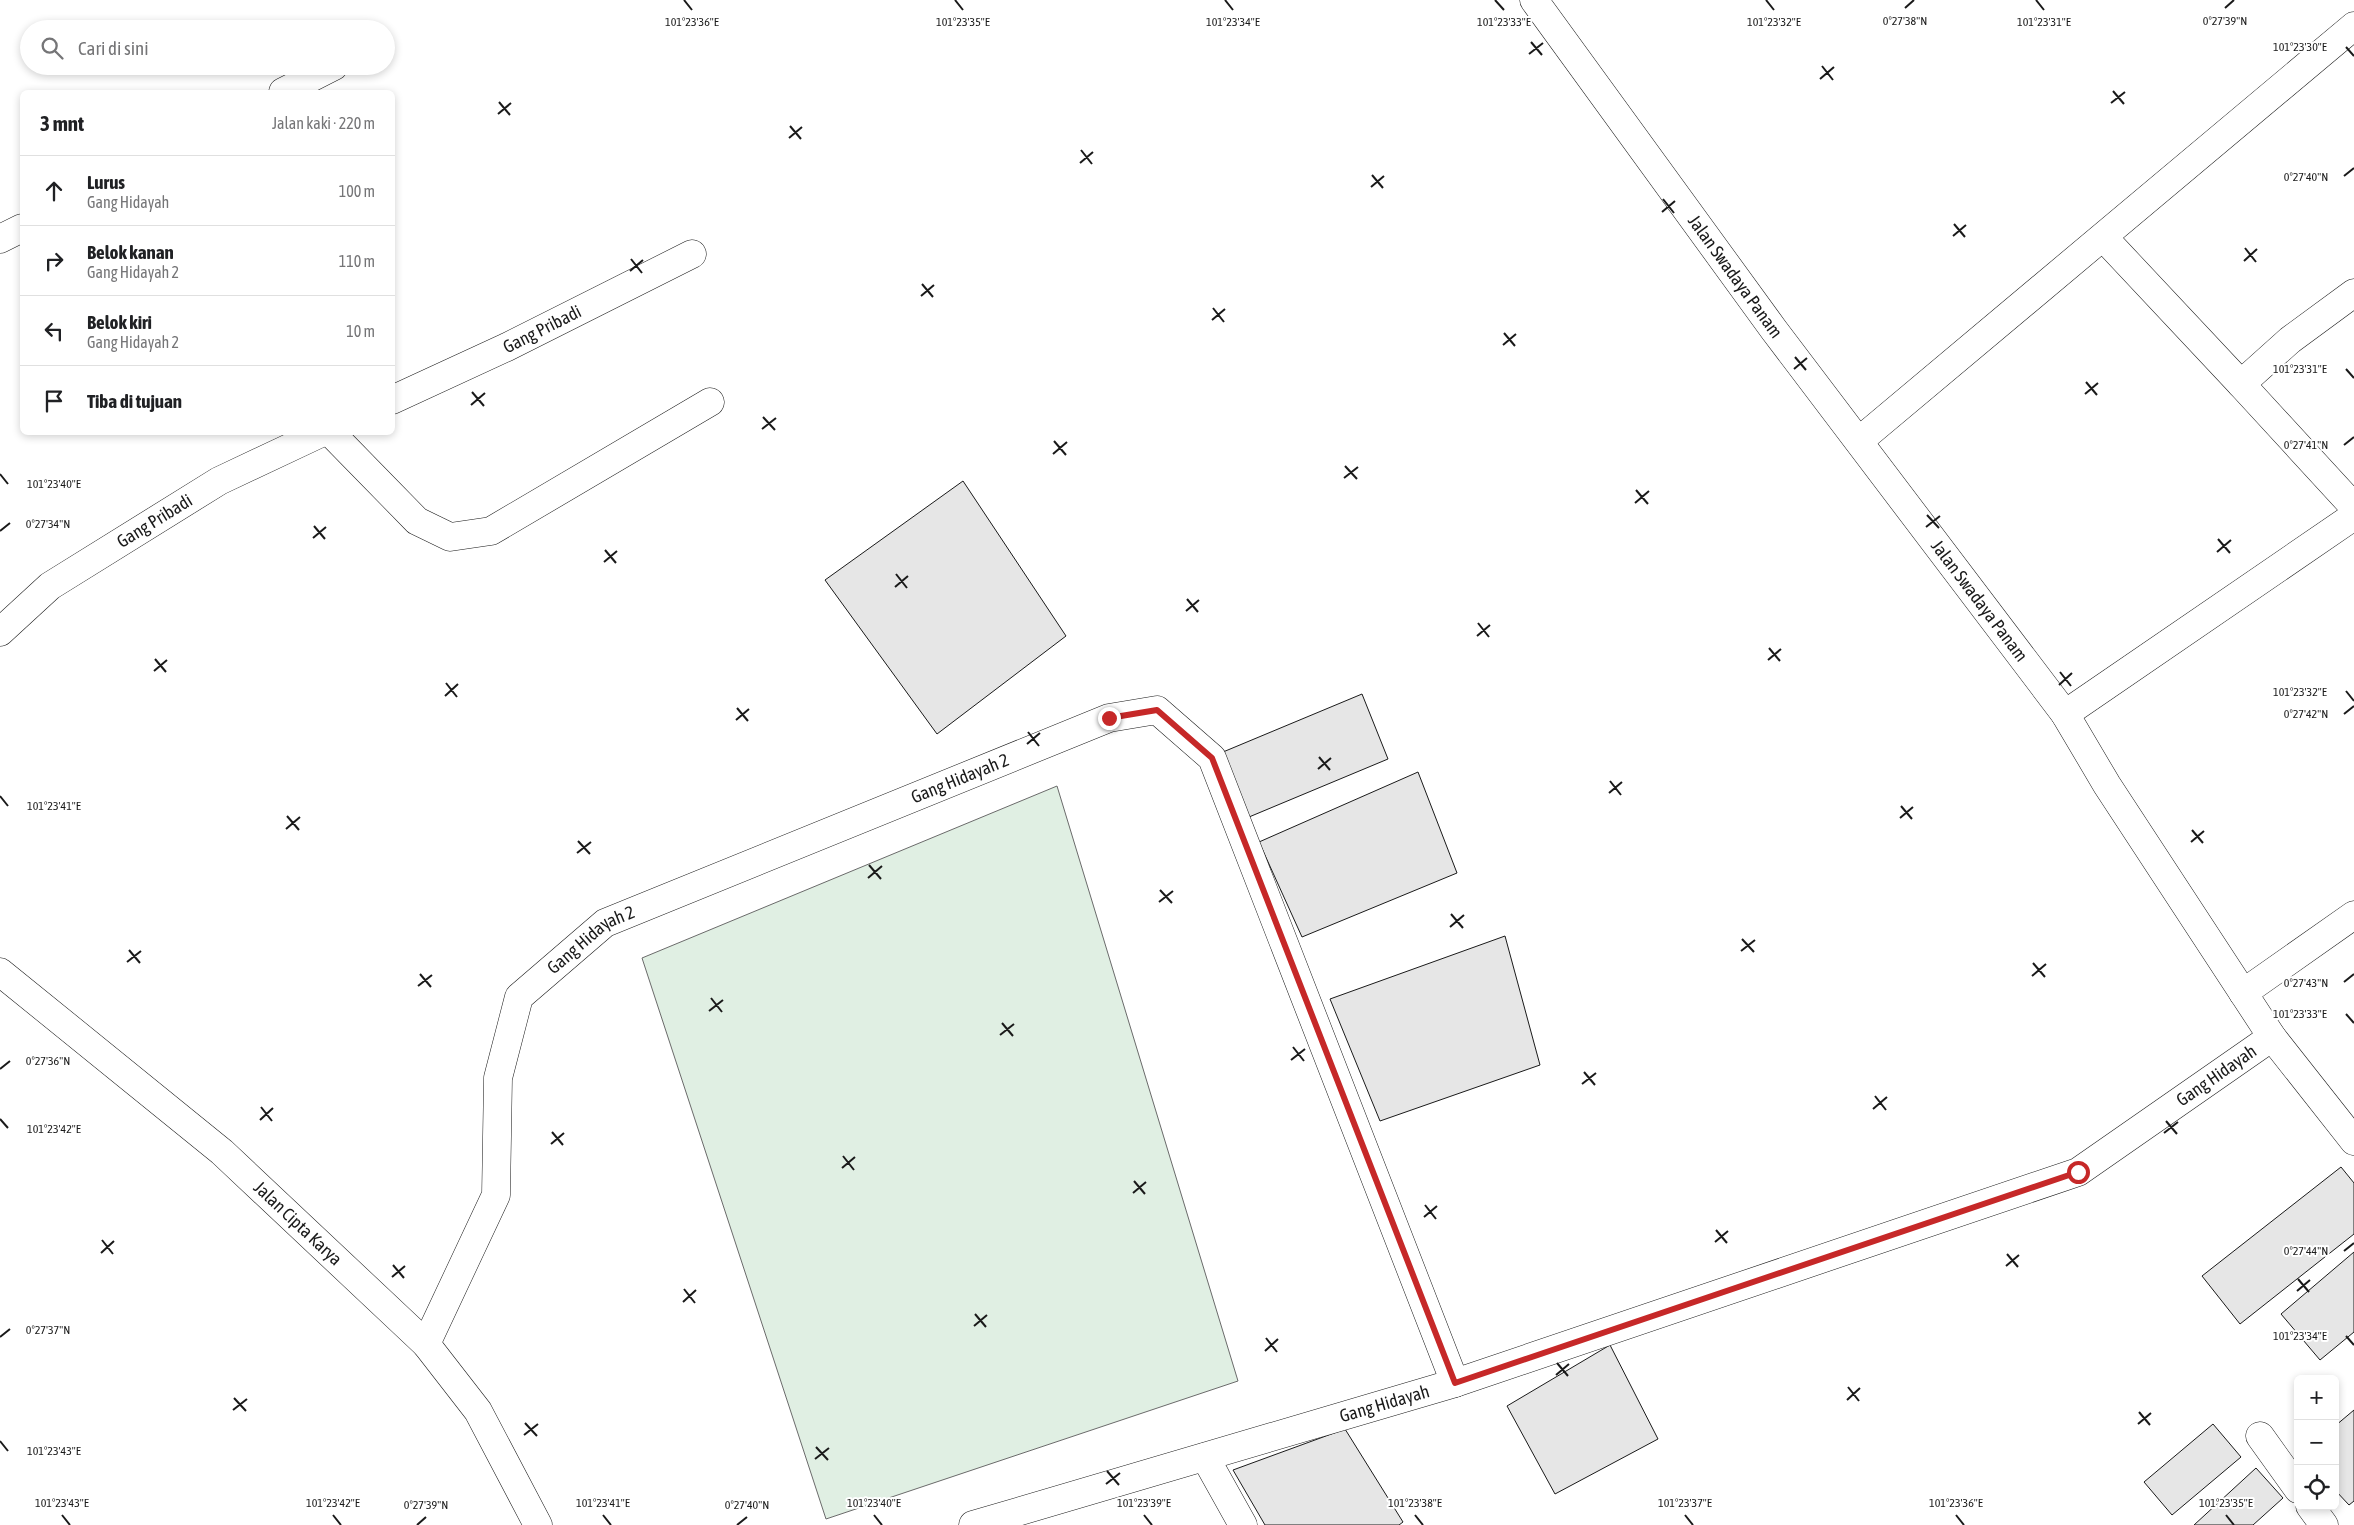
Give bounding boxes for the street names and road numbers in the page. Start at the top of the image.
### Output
street label: Jalan Swadaya Panam [1684,211,1787,342]
street label: Gang Pribadi [499,300,585,357]
street label: Gang Pribadi [113,489,196,552]
street label: Jalan Swadaya Panam [1927,536,2032,665]
street label: Gang Hidayah 2 [908,749,1012,807]
street label: Gang Hidayah 2 [543,901,638,978]
street label: Gang Hidayah [2172,1040,2260,1110]
street label: Jalan Cipta Karya [250,1177,347,1269]
street label: Gang Hidayah [1337,1380,1432,1426]

